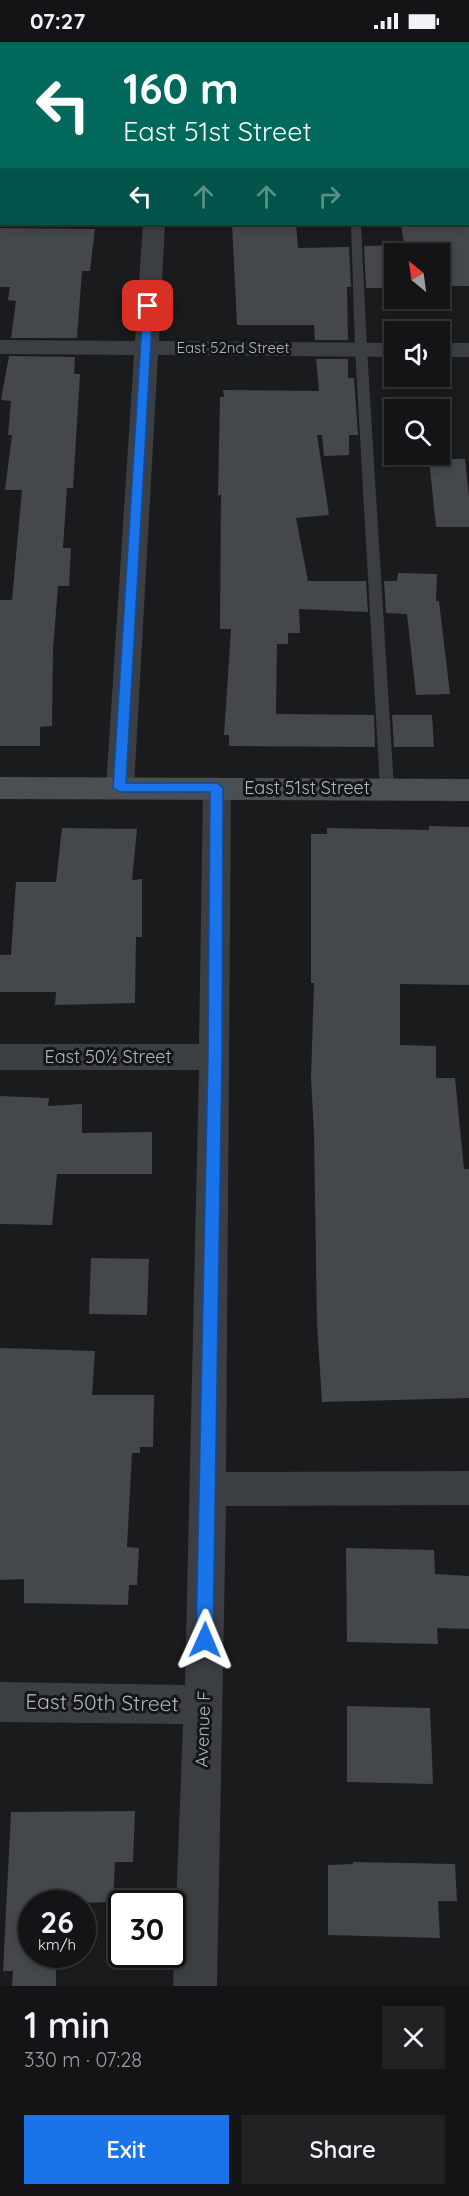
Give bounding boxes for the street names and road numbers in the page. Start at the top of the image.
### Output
street label: East 52nd Street [176,338,290,357]
street label: East 51st Street [244,776,370,799]
street label: East 50½ Street [44,1045,172,1068]
street label: East 50th Street [25,1688,179,1716]
street label: Avenue F [190,1690,215,1768]

